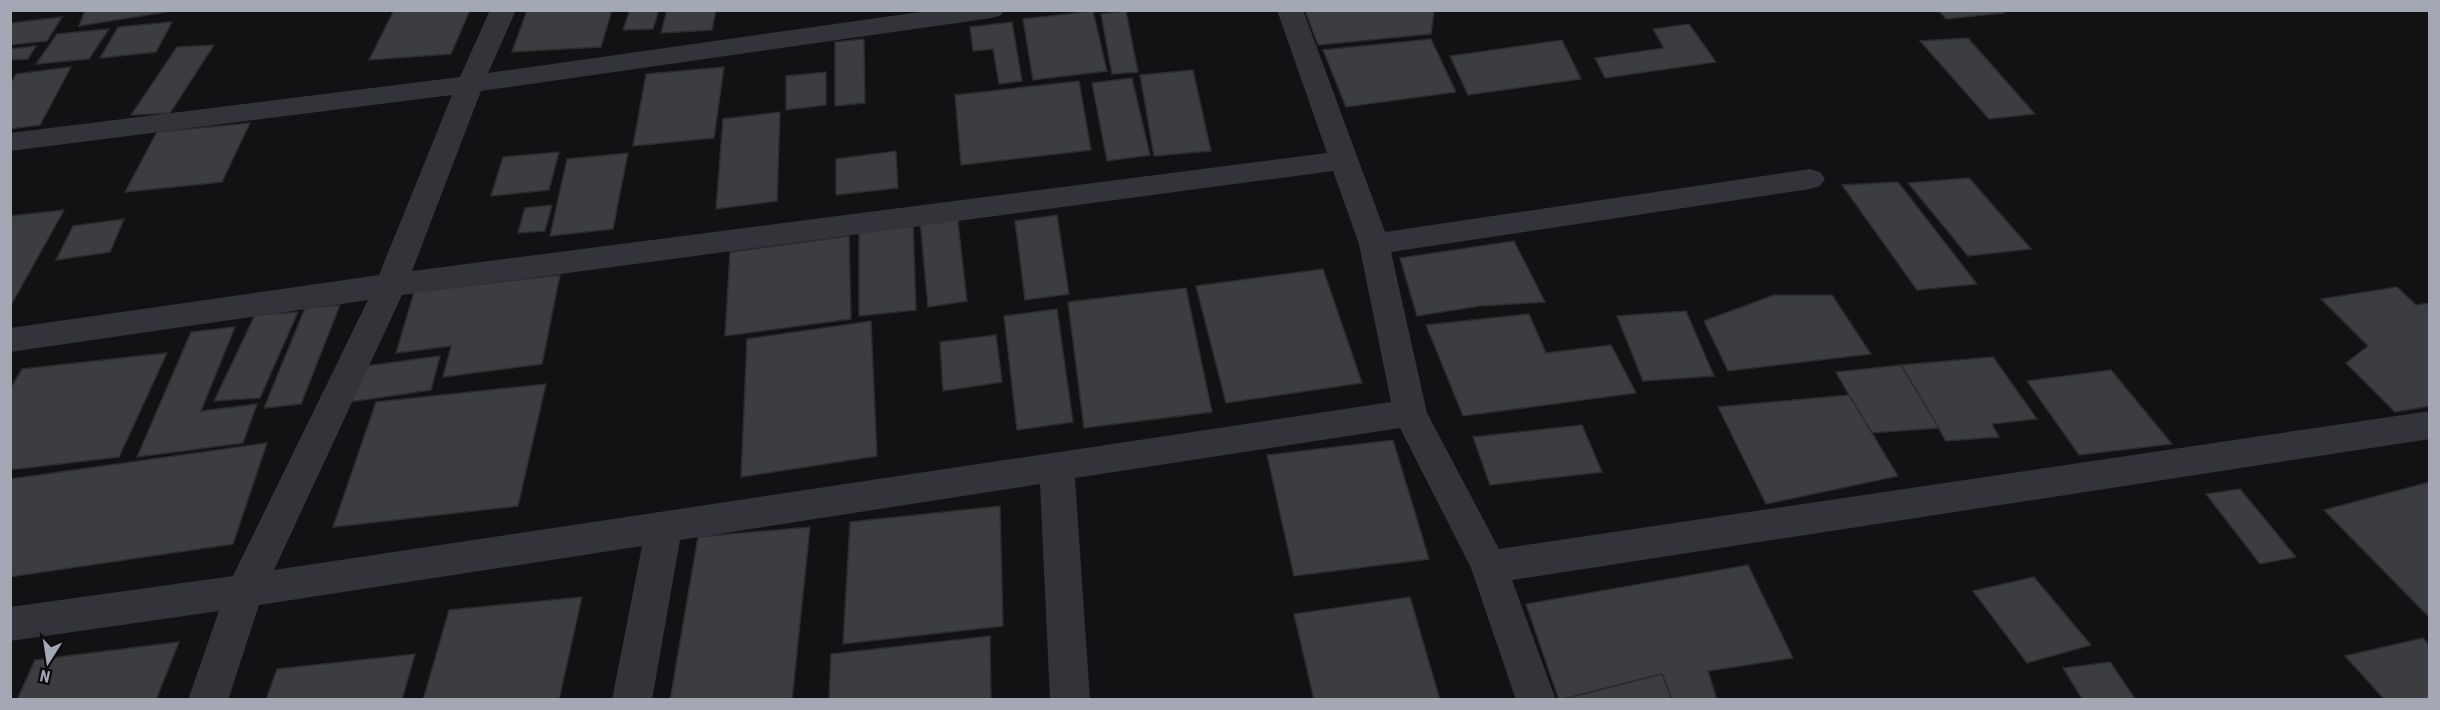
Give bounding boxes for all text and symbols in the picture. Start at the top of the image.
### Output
north arrow [18,632,78,692]
text: N [38,666,52,686]

